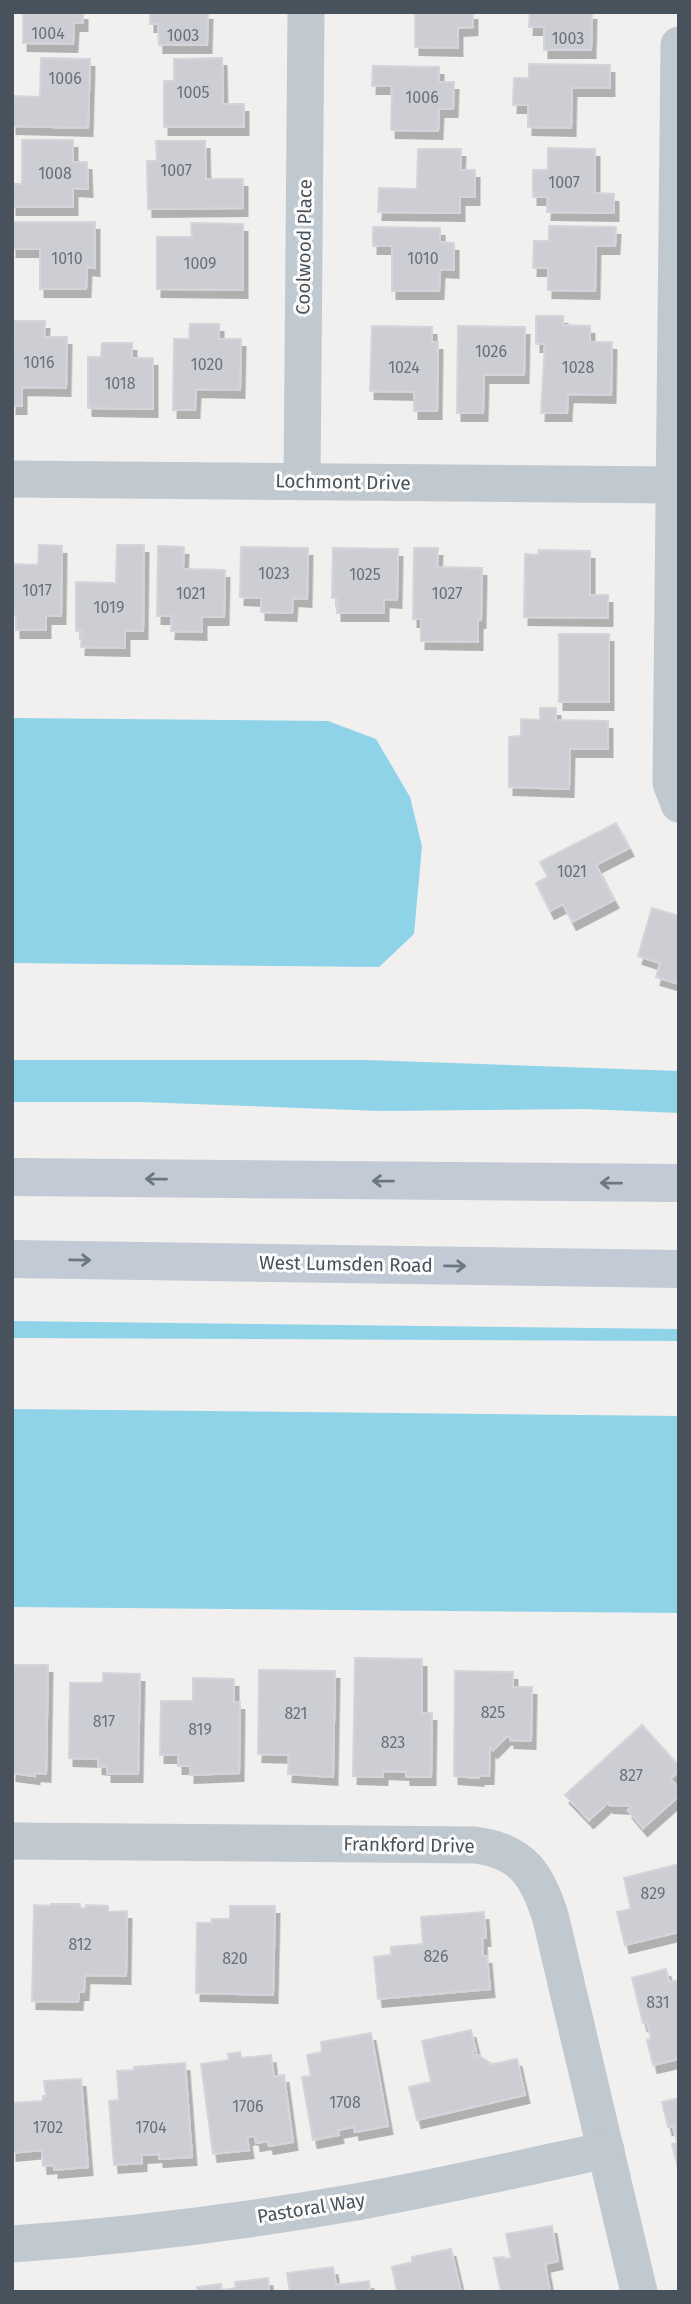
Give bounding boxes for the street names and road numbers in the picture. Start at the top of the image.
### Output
street label: Coolwood Place [291,179,317,315]
street label: Lochmont Drive [275,469,411,495]
street label: West Lumsden Road [259,1251,433,1277]
street label: Frankford Drive [343,1832,475,1858]
street label: Pastoral Way [256,2188,367,2228]

